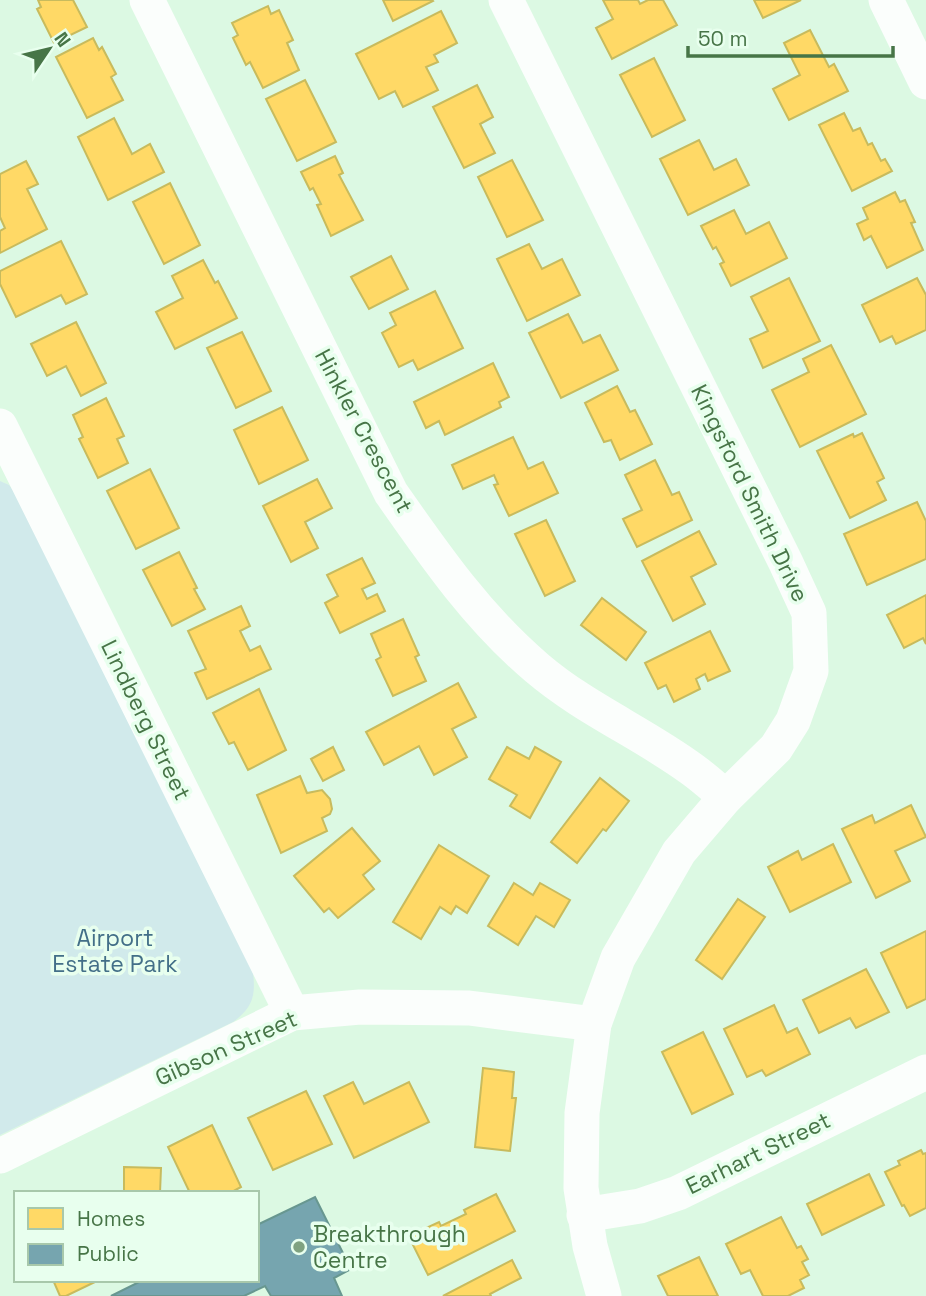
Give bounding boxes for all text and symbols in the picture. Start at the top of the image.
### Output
north arrow [14,14,84,84]
scale bar [688,14,893,58]
text: 50 m [698,25,748,52]
text: N [49,27,76,52]
street label: Hinkler Crescent [308,344,420,518]
street label: Kingsford Smith Drive [684,379,816,607]
street label: Lindberg Street [94,635,198,805]
park label: Airport Estate Park [52,923,178,979]
street label: Gibson Street [150,1003,302,1093]
street label: Earhart Street [681,1105,835,1201]
legend [14,1191,259,1282]
text: Homes [77,1205,145,1232]
place label: Breakthrough Centre [313,1219,466,1275]
marker: Breakthrough Centre [291,1239,307,1255]
text: Public [77,1240,139,1267]

